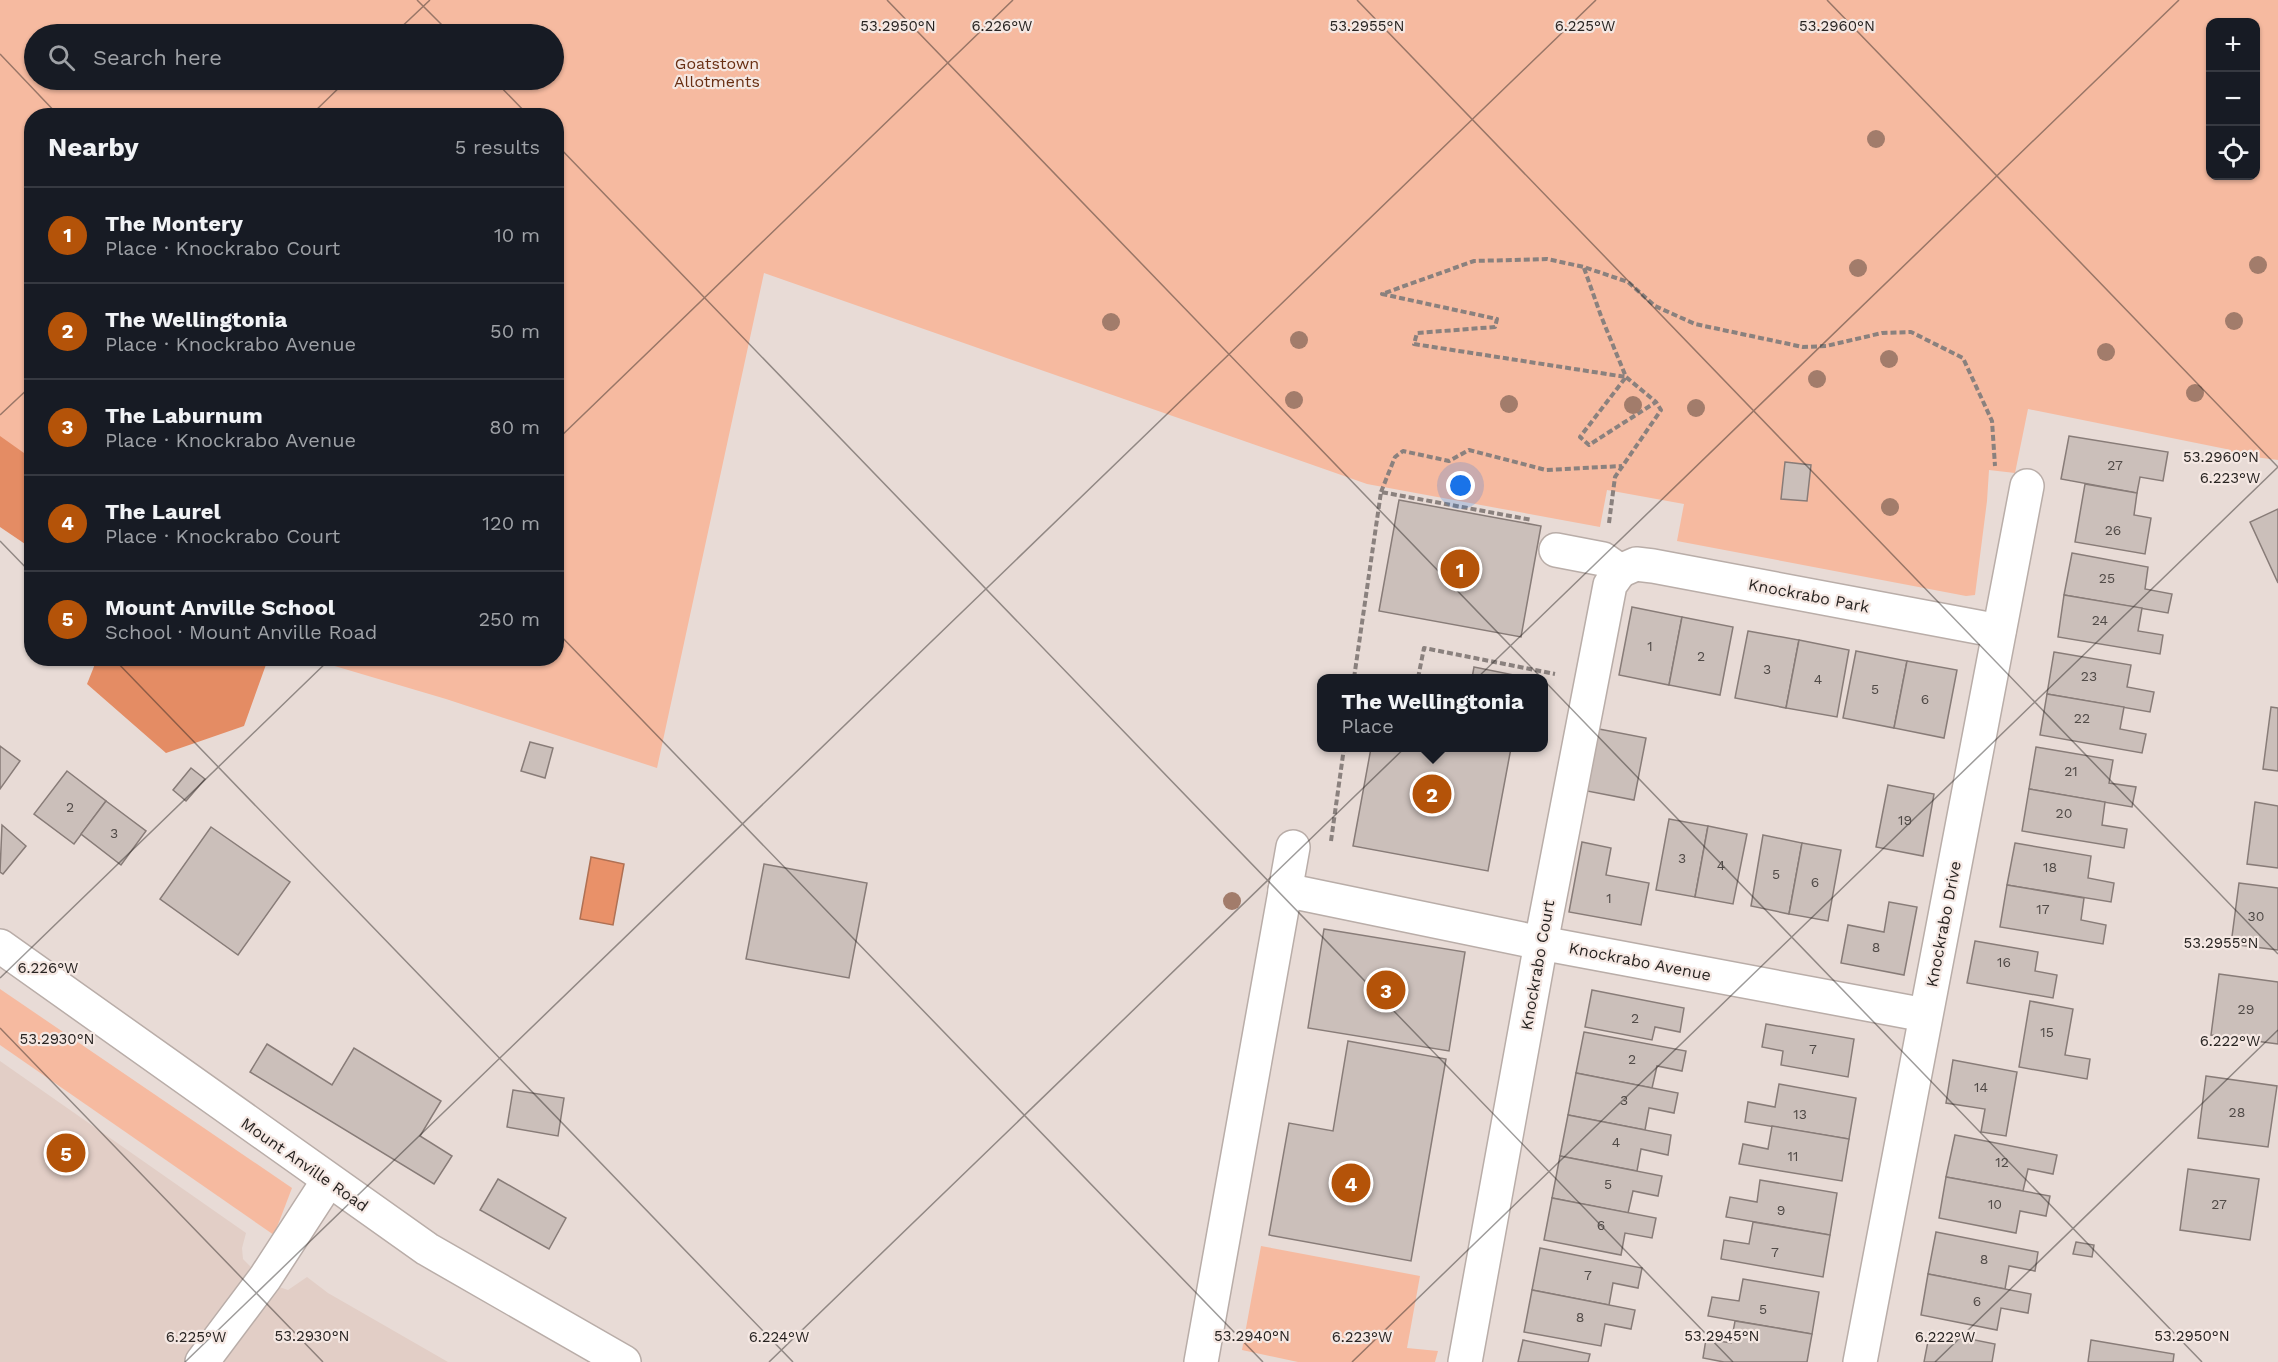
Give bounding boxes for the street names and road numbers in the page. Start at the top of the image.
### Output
street label: Knockrabo Park [1747,574,1871,617]
street label: Knockrabo Drive [1922,859,1965,989]
street label: Knockrabo Court [1517,898,1558,1032]
street label: Knockrabo Avenue [1567,938,1713,985]
street label: Mount Anville Road [238,1113,372,1215]

